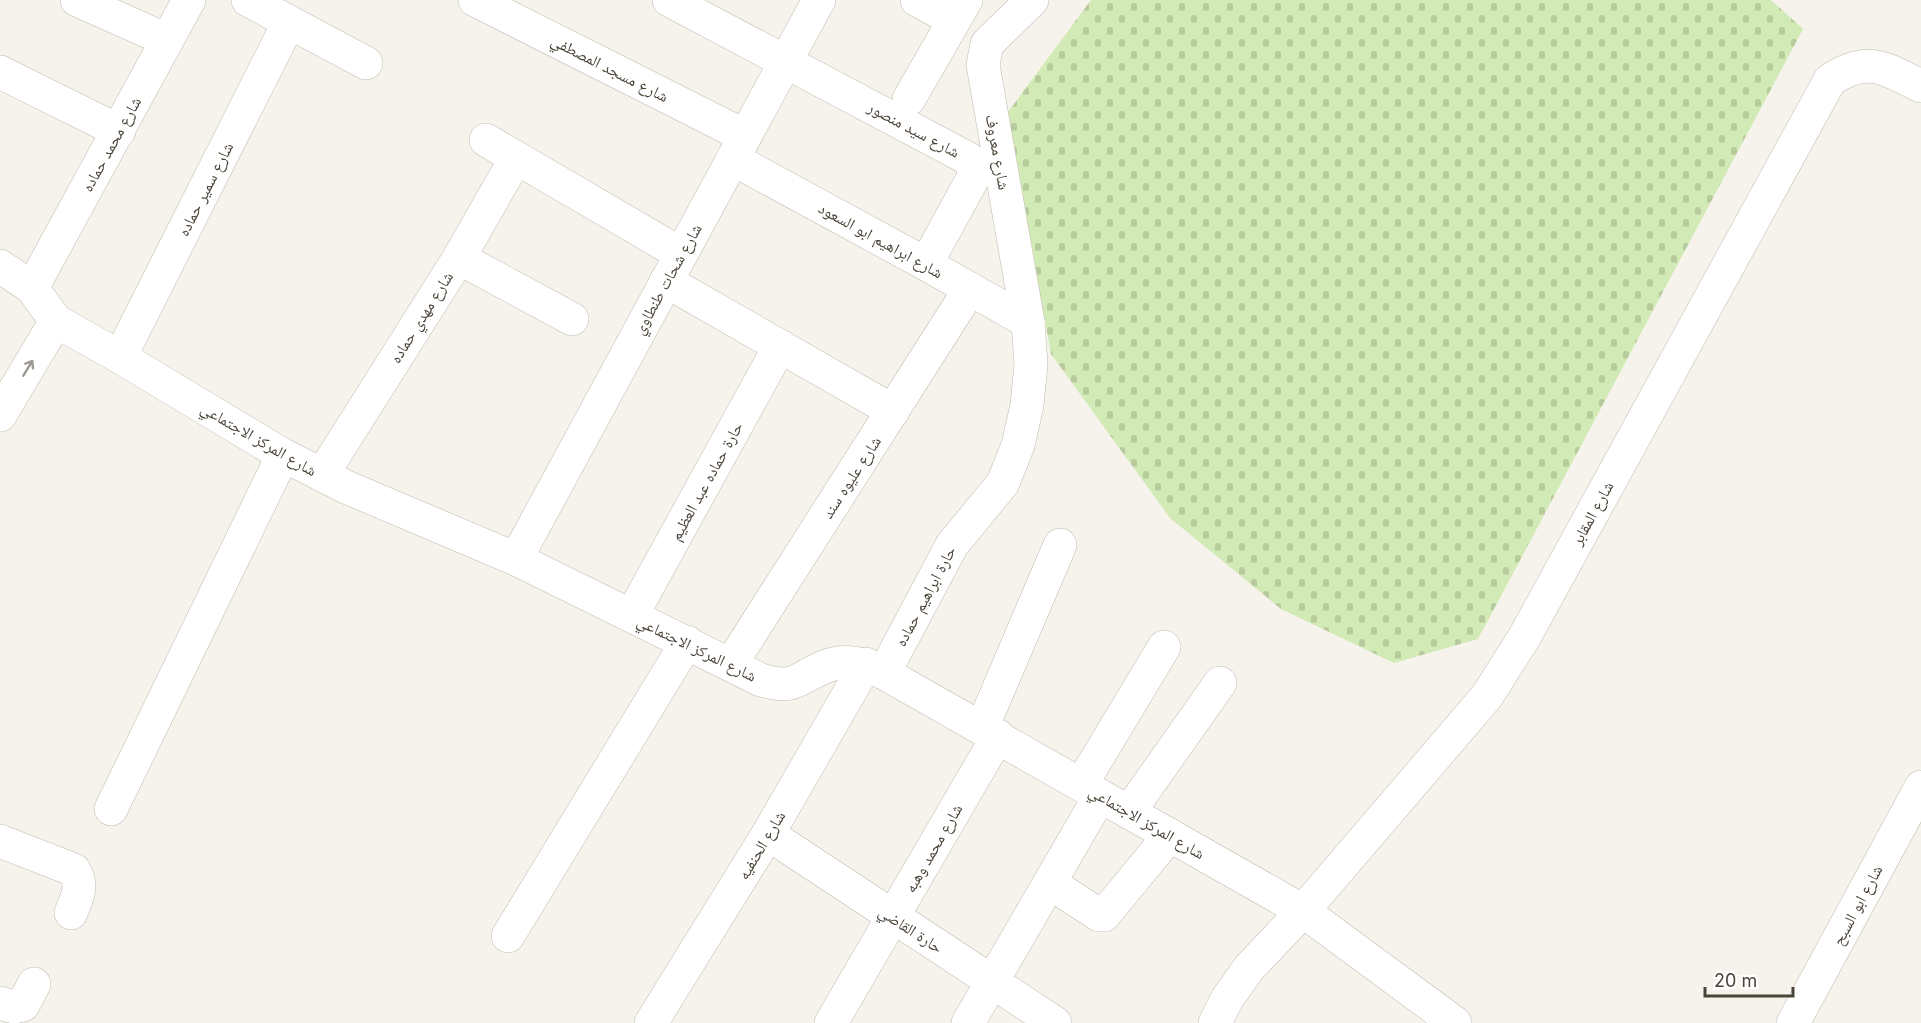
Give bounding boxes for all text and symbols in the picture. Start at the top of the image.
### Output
street label: شارع مسجد المصطفي [547,30,672,109]
street label: شارع محمد حماده [77,93,146,195]
street label: شارع سيد منصور [863,96,963,163]
street label: شارع معروف [981,113,1014,192]
street label: شارع سمير حماده [173,139,238,240]
street label: شارع ابراهيم ابو السعود [815,198,947,283]
street label: شارع شحات طنطاوي [628,220,708,339]
street label: شارع مهدي حماده [385,267,460,368]
one-way arrow [23,360,35,377]
street label: شارع المركز الاجتماعي [196,398,321,483]
street label: حارة حماده عبد العظيم [665,418,748,544]
street label: شارع عليوه سند [817,432,886,522]
street label: شارع المقابر [1566,478,1619,550]
street label: حارة ابراهيم حماده [890,542,961,650]
street label: شارع المركز الاجتماعي [633,610,760,688]
street label: شارع المركز الاجتماعي [1084,781,1209,866]
street label: شارع محمد وهبه [900,800,967,896]
street label: شارع الحنفيه [733,807,790,884]
street label: شارع ابو السبح [1827,861,1887,949]
street label: حارة القاضي [874,901,947,960]
scale bar [1705,960,1794,998]
text: 20 m [1714,970,1757,991]

